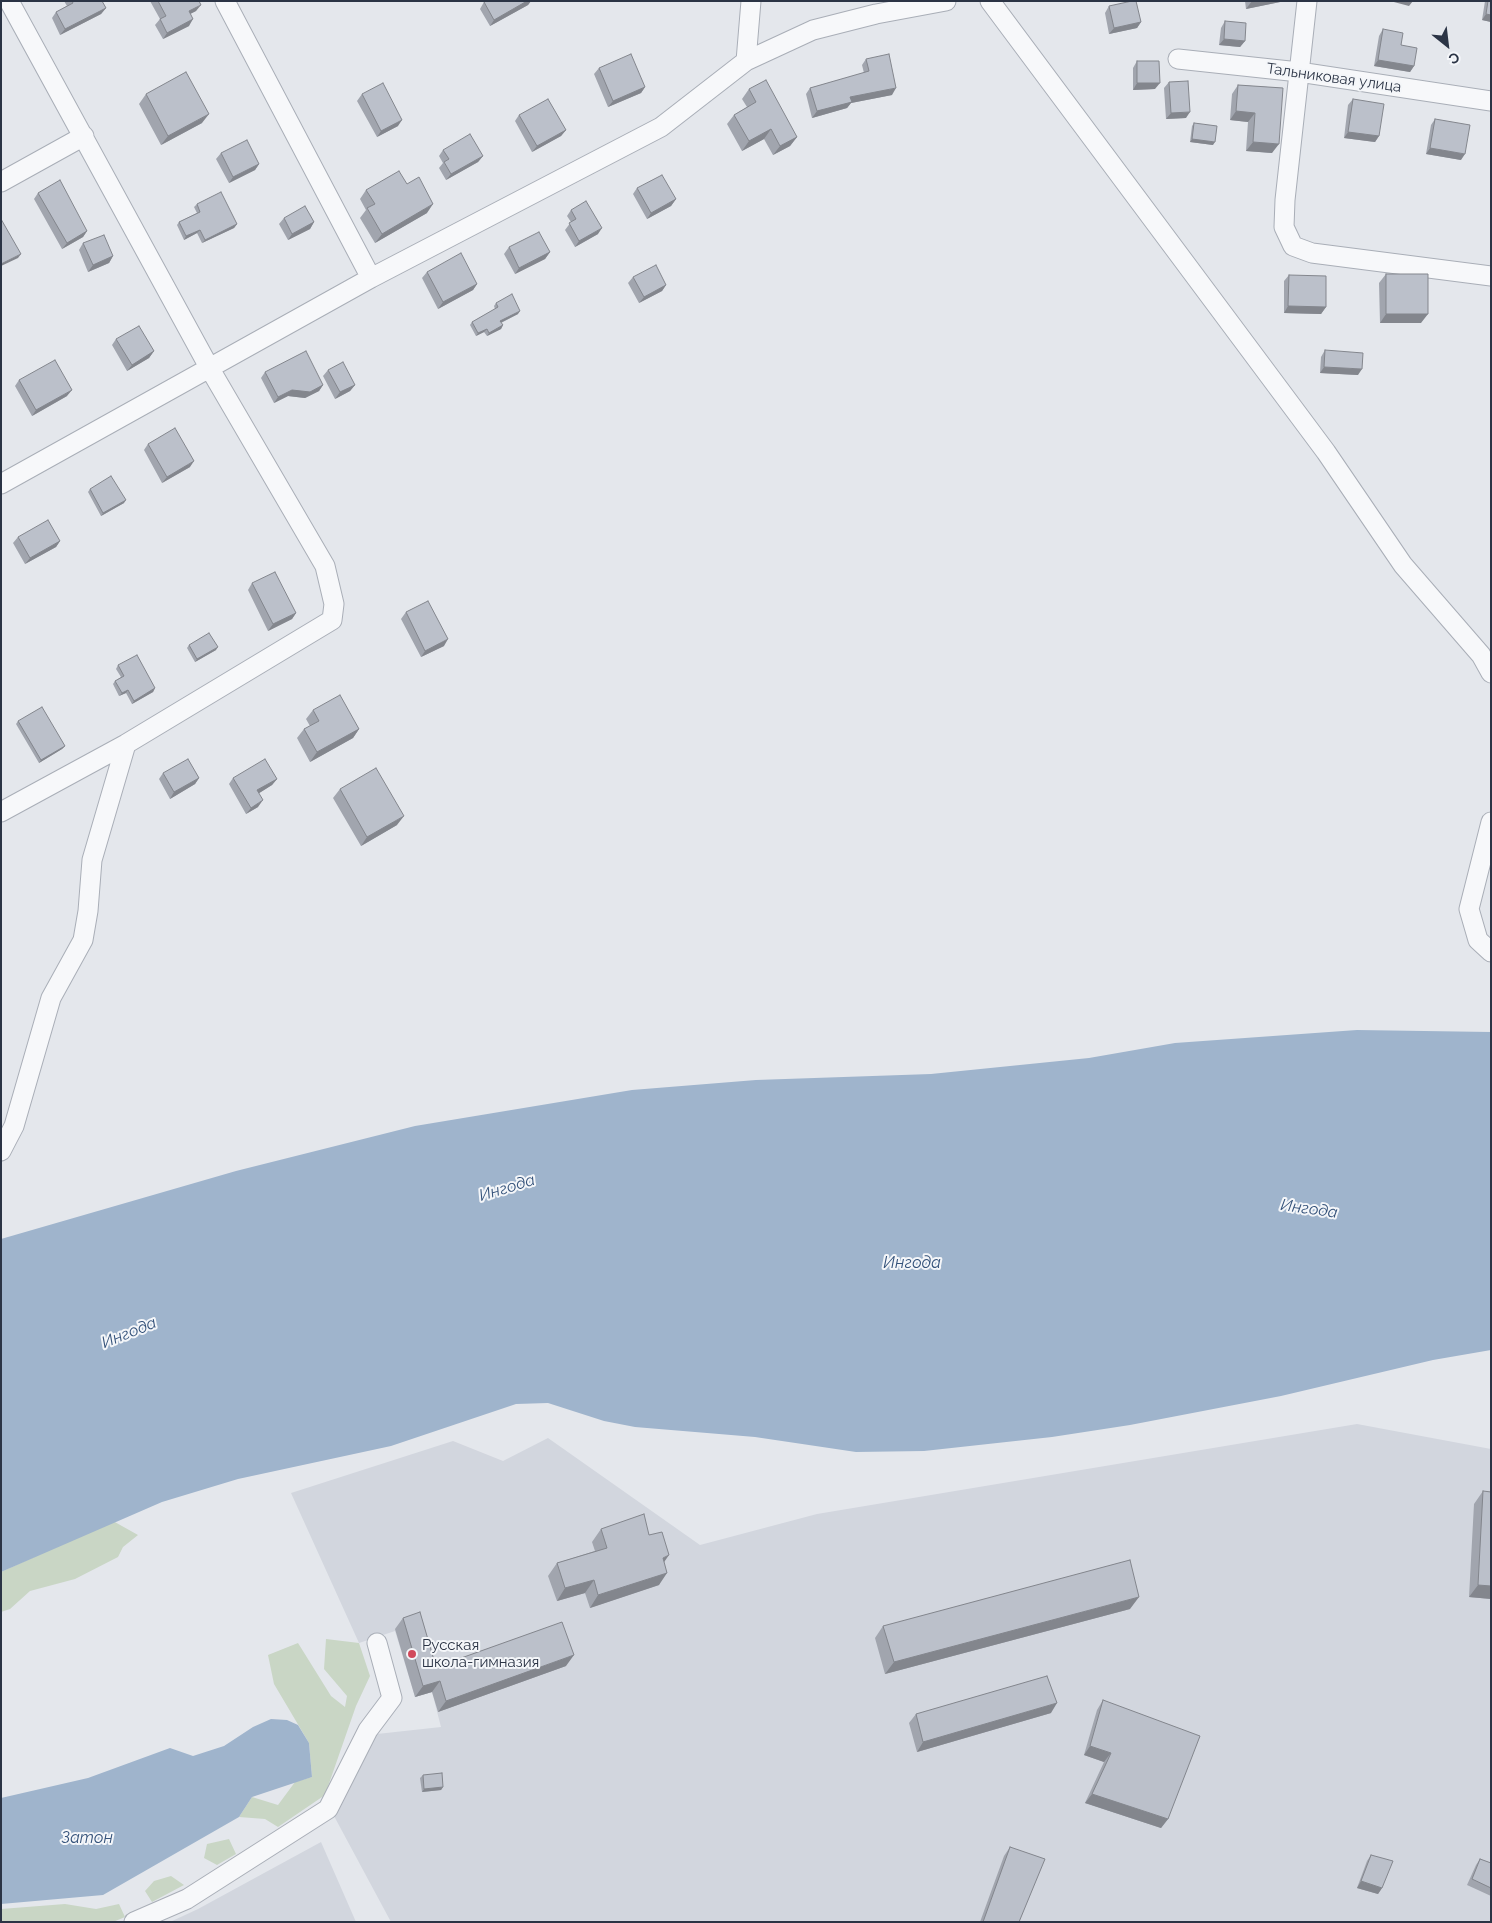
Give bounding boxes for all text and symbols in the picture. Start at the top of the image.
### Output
north arrow [1422,20,1472,70]
text: С [1446,49,1462,67]
street label: Тальниковая улица [1265,60,1403,96]
water label: Ингода [477,1170,537,1206]
water label: Ингода [1279,1195,1339,1223]
water label: Ингода [883,1253,941,1273]
water label: Ингода [99,1313,159,1353]
place label: Русская школа-гимназия [422,1636,539,1671]
marker: Русская школа-гимназия [406,1648,418,1660]
water label: Затон [61,1828,113,1848]

